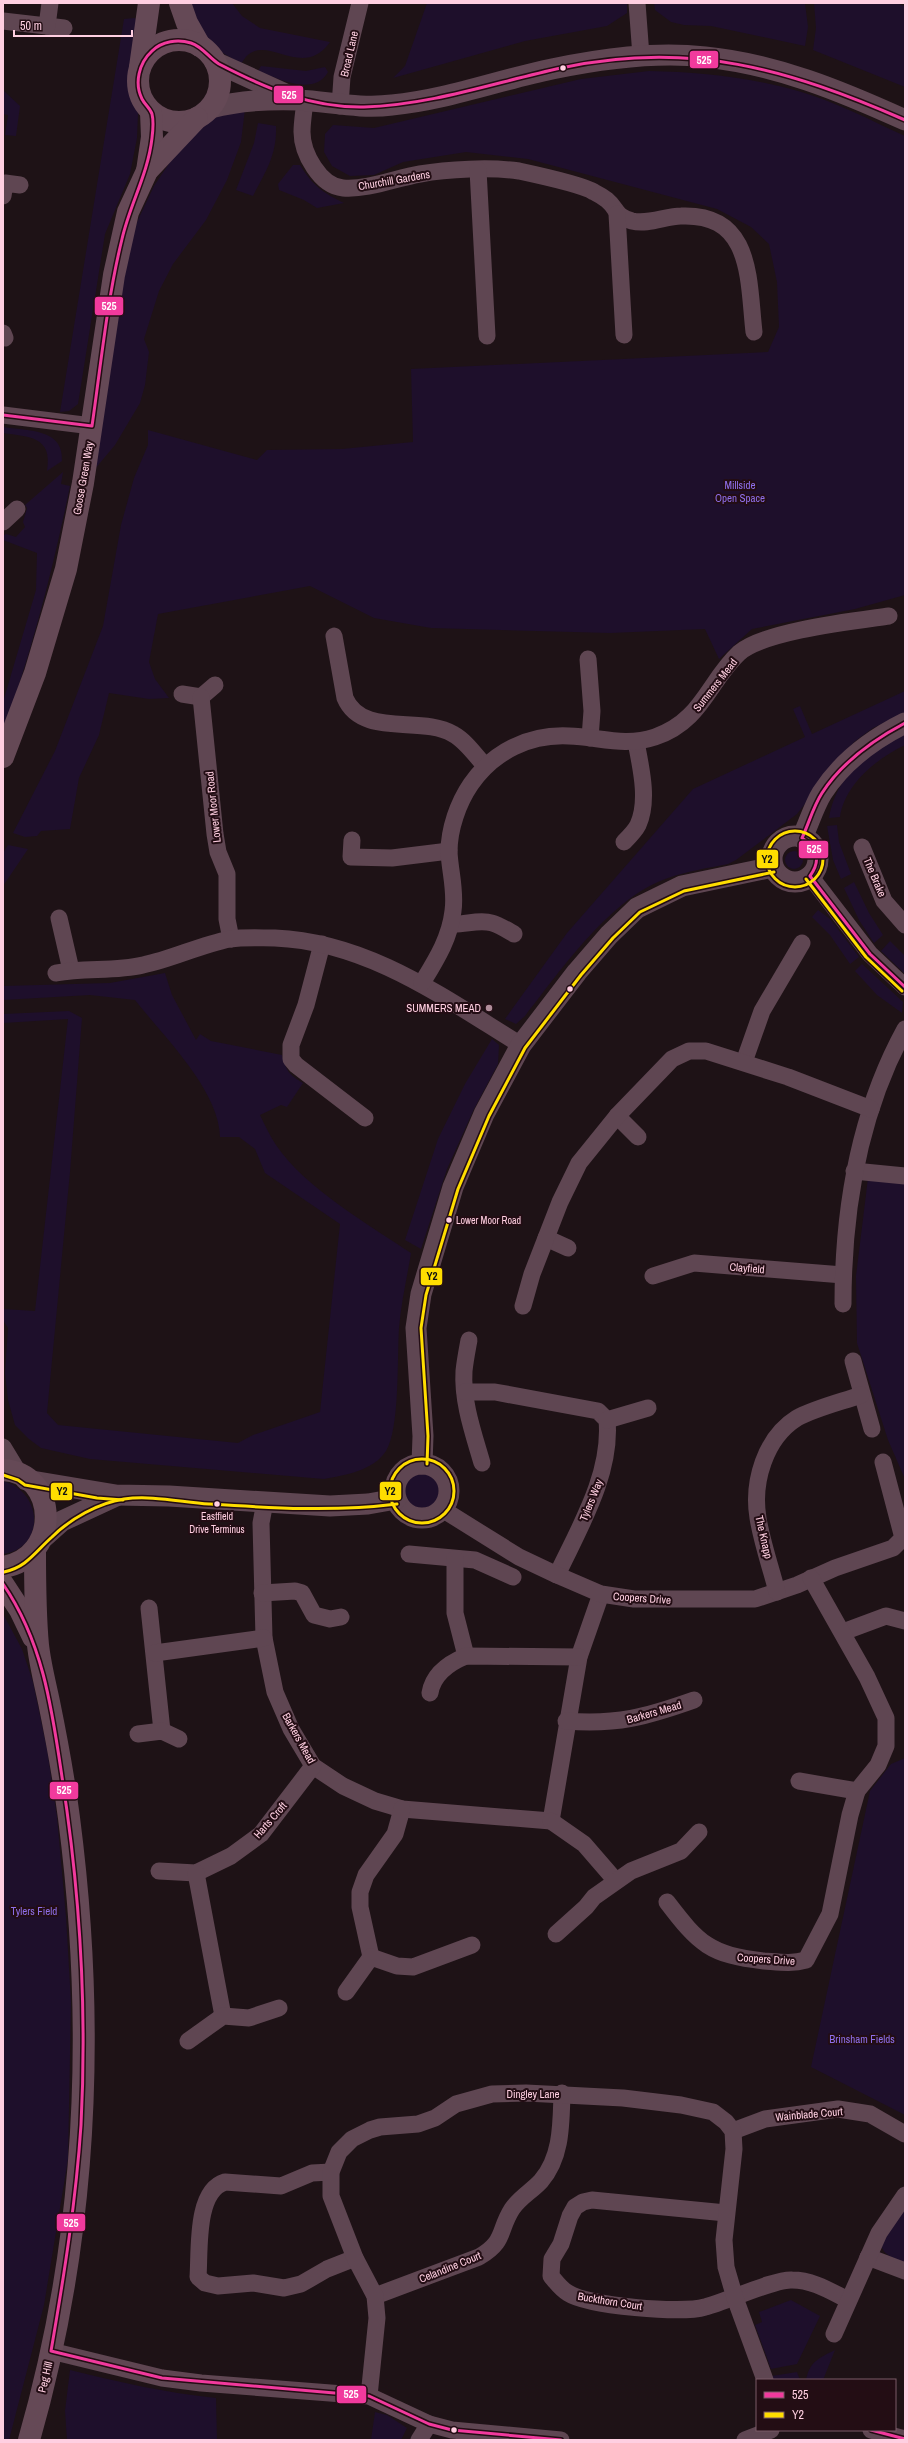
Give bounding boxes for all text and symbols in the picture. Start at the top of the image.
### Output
scale bar [14,12,132,38]
text: 50 m [20,18,42,34]
street label: Broad Lane [337,30,361,78]
line badge: 525 [689,50,719,69]
text: 525 [696,53,712,67]
unlabelled marker [558,63,568,73]
line badge: 525 [273,85,304,104]
text: 525 [281,88,297,102]
street label: Churchill Gardens [357,167,431,193]
line badge: 525 [94,296,124,316]
text: 525 [101,299,117,313]
street label: Goose Green Way [70,440,96,516]
park label: Millside Open Space [715,478,765,505]
street label: Summers Mead [690,656,740,714]
street label: Lower Moor Road [202,771,224,843]
line badge: 525 [798,840,829,859]
text: 525 [806,842,822,856]
line badge: Y2 [756,849,779,869]
text: Y2 [761,852,773,866]
street label: The Brake [860,855,890,899]
unlabelled marker [565,984,575,994]
place label: SUMMERS MEAD [406,1001,481,1015]
marker: SUMMERS MEAD [484,1003,494,1013]
place label: Lower Moor Road [456,1214,521,1227]
marker: Lower Moor Road [444,1215,454,1225]
street label: Clayfield [729,1259,765,1277]
line badge: Y2 [420,1267,443,1286]
text: Y2 [426,1269,438,1283]
street label: Tylers Way [576,1476,606,1523]
line badge: Y2 [379,1481,402,1501]
line badge: Y2 [50,1482,73,1501]
text: Y2 [56,1484,68,1498]
text: Y2 [384,1484,396,1498]
marker: Eastfield Drive Terminus [212,1499,222,1509]
place label: Eastfield Drive Terminus [189,1510,245,1536]
street label: The Knapp [752,1514,776,1560]
street label: Coopers Drive [613,1589,671,1607]
street label: Barkers Mead [625,1698,683,1726]
street label: Barkers Mead [279,1710,319,1766]
line badge: 525 [49,1781,79,1800]
text: 525 [56,1783,72,1797]
street label: Harts Croft [250,1799,290,1841]
park label: Tylers Field [11,1904,57,1918]
street label: Coopers Drive [737,1950,795,1968]
park label: Brinsham Fields [829,2032,895,2046]
street label: Dingley Lane [506,2087,560,2101]
street label: Wainblade Court [775,2104,844,2124]
line badge: 525 [56,2213,86,2232]
text: 525 [63,2216,79,2230]
street label: Celandine Court [417,2248,484,2286]
street label: Buckthorn Court [577,2289,644,2313]
street label: Peg Hill [35,2360,55,2394]
legend [756,2379,896,2431]
line badge: 525 [336,2385,367,2404]
text: 525 [343,2387,359,2401]
text: 525 [792,2387,809,2403]
text: Y2 [792,2407,804,2423]
unlabelled marker [449,2425,459,2435]

